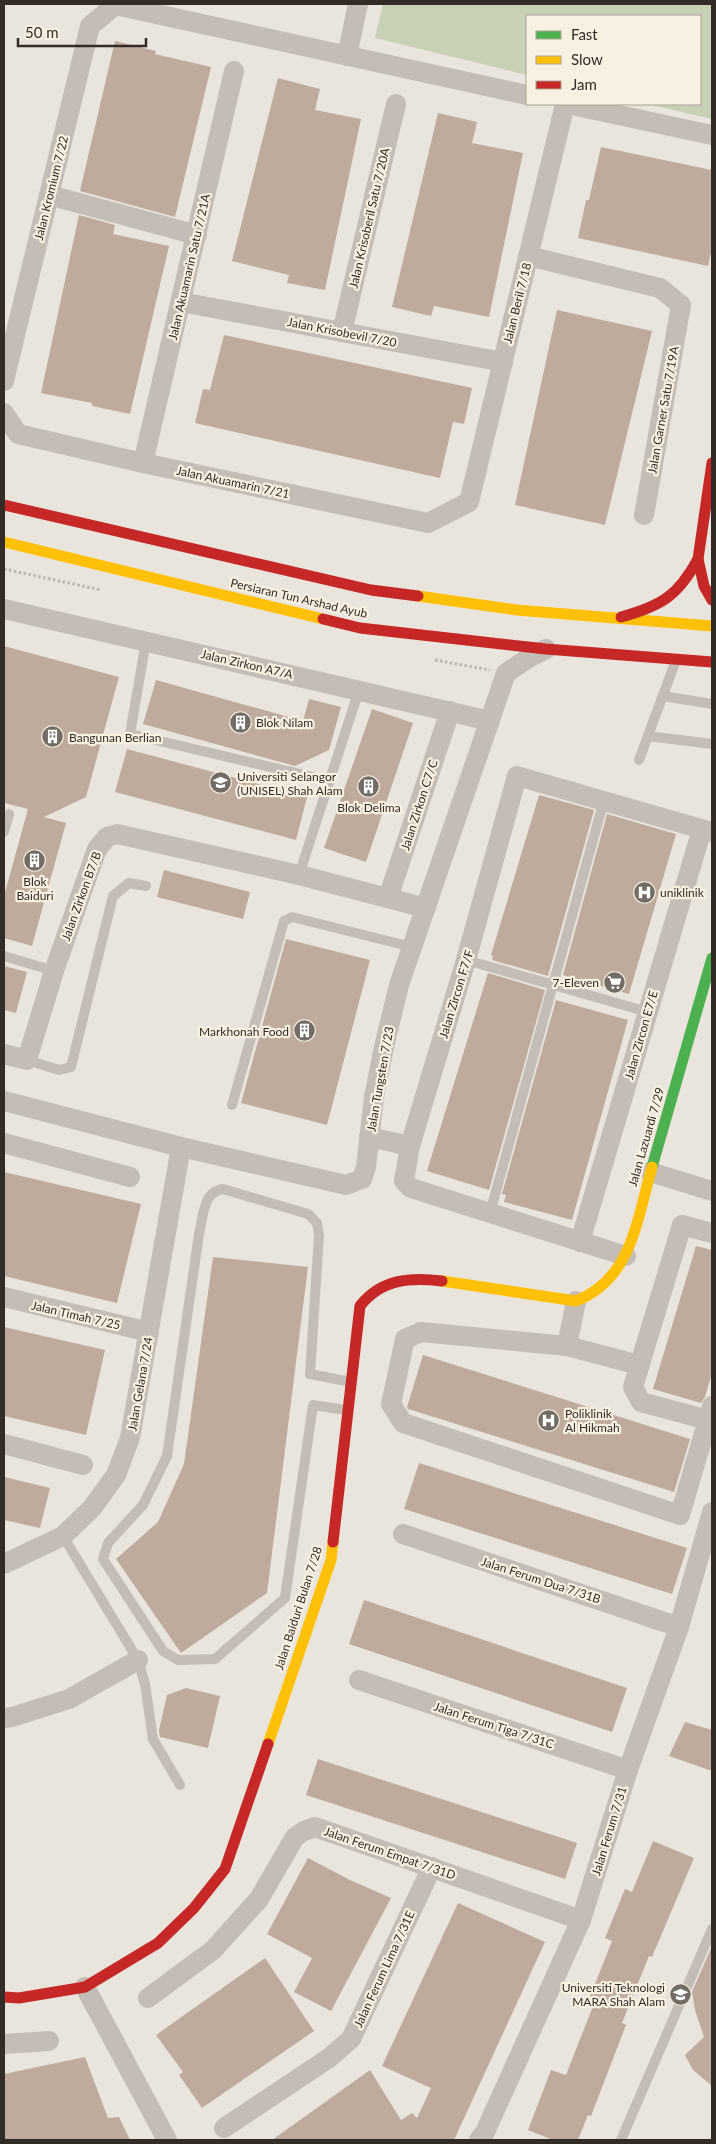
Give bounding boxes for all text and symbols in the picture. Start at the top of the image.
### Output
scale bar [18,15,145,47]
legend [526,15,701,105]
text: 50 m [25,23,59,41]
text: Fast [571,25,598,43]
text: Slow [571,50,603,68]
text: Jam [571,75,597,93]
street label: Jalan Kromium 7/22 [31,134,71,242]
street label: Jalan Krisoberil Satu 7/20A [346,146,393,290]
street label: Jalan Akuamarin Satu 7/21A [165,192,213,342]
street label: Jalan Beril 7/18 [500,261,534,345]
street label: Jalan Krisobevil 7/20 [286,314,398,350]
street label: Jalan Garner Satu 7/19A [644,344,682,475]
street label: Jalan Akuamarin 7/21 [175,463,291,501]
street label: Persiaran Tun Arshad Ayub [229,575,369,621]
street label: Jalan Zirkon A7/A [200,646,295,682]
building icon: Blok Nilam [228,710,252,734]
place label: Blok Nilam [256,715,313,730]
building icon: Bangunan Berlian [41,725,65,749]
place label: Bangunan Berlian [69,730,161,745]
street label: Jalan Zirkon C7/C [397,758,441,852]
place label: Universiti Selangor (UNISEL) Shah Alam [237,769,343,798]
school or university icon: Universiti Selangor (UNISEL) Shah Alam [209,771,233,795]
building icon: Blok Delima [357,774,381,798]
place label: Blok Delima [337,800,401,815]
building icon: Blok Baiduri [23,848,47,872]
street label: Jalan Zirkon B7/B [58,849,104,943]
place label: Blok Baiduri [16,874,54,903]
hospital icon: uniklinik [632,880,656,904]
place label: uniklinik [660,885,705,900]
street label: Jalan Zircon F7/F [435,948,477,1040]
supermarket icon: 7-Eleven [603,970,627,994]
place label: 7-Eleven [553,975,599,990]
street label: Jalan Zircon E7/E [621,989,661,1081]
building icon: Markhonah Food [293,1019,317,1043]
place label: Markhonah Food [199,1024,289,1039]
street label: Jalan Tungsten 7/23 [363,1025,397,1133]
street label: Jalan Lazuardi 7/29 [625,1086,667,1188]
street label: Jalan Timah 7/25 [30,1297,122,1333]
street label: Jalan Gelana 7/24 [124,1336,156,1432]
place label: Poliklinik Al Hikmah [565,1406,620,1435]
hospital icon: Poliklinik Al Hikmah [537,1408,561,1432]
street label: Jalan Baiduri Bulan 7/28 [271,1544,325,1672]
street label: Jalan Ferum Dua 7/31B [479,1554,603,1606]
street label: Jalan Ferum Tiga 7/31C [432,1699,556,1751]
street label: Jalan Ferum 7/31 [588,1785,630,1877]
street label: Jalan Ferum Empat 7/31D [322,1823,458,1883]
street label: Jalan Ferum Lima 7/31E [350,1908,418,2030]
place label: Universiti Teknologi MARA Shah Alam [562,1980,665,2009]
school or university icon: Universiti Teknologi MARA Shah Alam [669,1982,693,2006]

